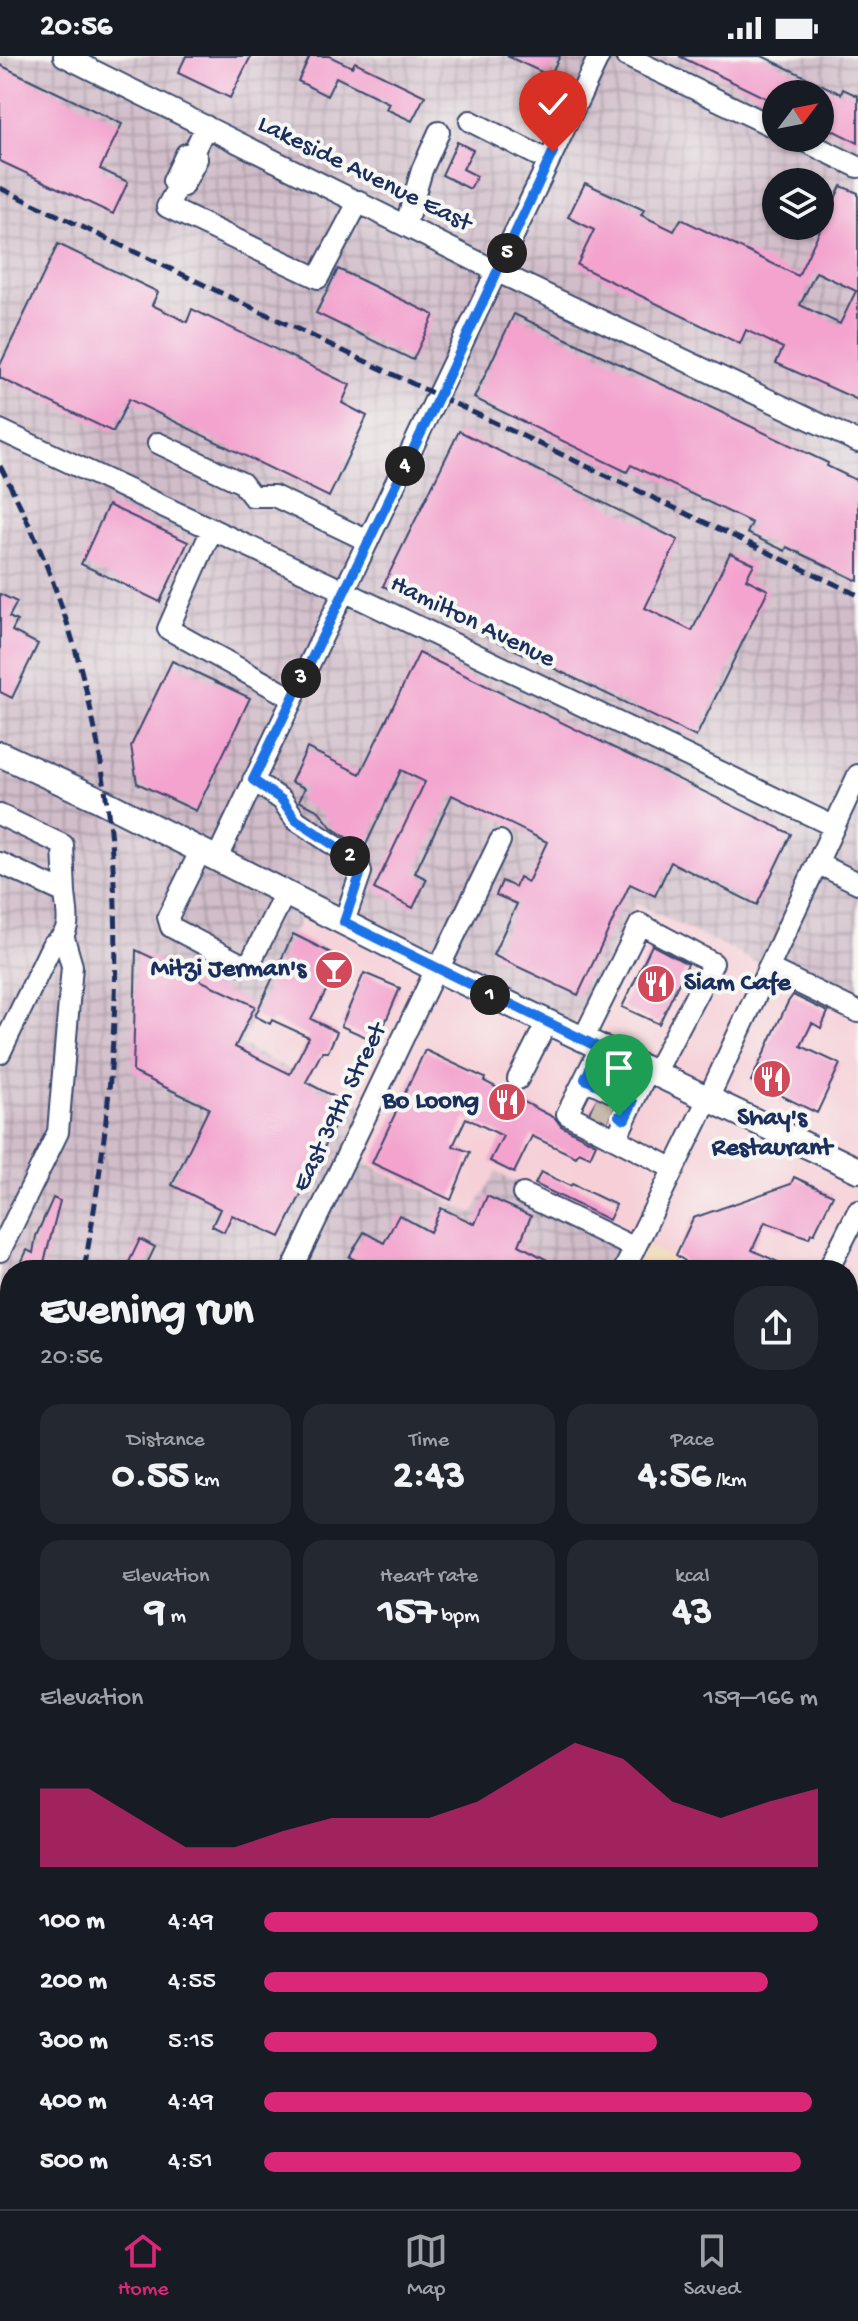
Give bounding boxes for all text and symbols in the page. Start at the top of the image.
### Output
text: 20:56 [40,11,112,46]
pin [519,70,587,152]
north arrow [762,80,834,152]
map controls [762,80,834,240]
icon: check [531,82,575,126]
street label: Lakeside Avenue East [252,110,478,241]
button: layers [762,168,834,240]
pin: 5 [487,233,527,273]
text: 5 [501,240,513,266]
pin: 4 [385,446,425,486]
text: 4 [400,453,410,479]
street label: Hamilton Avenue [384,570,560,677]
pin: 3 [281,658,321,698]
text: 3 [295,665,307,691]
pin: 2 [330,836,370,876]
text: 2 [345,843,355,869]
bar icon: Mitzi Jerman's [313,949,355,991]
place label: Mitzi Jerman's [151,955,307,986]
restaurant icon: Siam Cafe [635,963,677,1005]
place label: Siam Cafe [684,969,792,1000]
pin: 1 [470,975,510,1015]
text: 1 [486,982,494,1008]
street label: East 39th Street [287,1017,396,1197]
pin [585,1034,653,1116]
icon: arrive [597,1046,641,1090]
restaurant icon: Shay's Restaurant [751,1058,793,1100]
restaurant icon: Bo Loong [486,1081,528,1123]
place label: Bo Loong [381,1087,479,1118]
place label: Shay's Restaurant [711,1104,835,1165]
button: share [734,1286,818,1370]
text: Evening run [40,1287,253,1339]
text: 20:56 [40,1343,103,1374]
text: Distance [127,1428,205,1454]
text: Time [409,1428,449,1454]
text: Pace [671,1428,714,1454]
text: 0.55 [112,1454,189,1501]
text: 2:43 [393,1454,465,1501]
text: 4:56 [638,1454,711,1501]
text: km [189,1468,220,1494]
text: /km [711,1468,747,1494]
text: Elevation [122,1564,209,1590]
text: Heart rate [380,1564,478,1590]
text: kcal [675,1564,709,1590]
text: 9 [145,1590,165,1637]
text: 157 [378,1590,436,1637]
text: 43 [672,1590,712,1637]
text: m [165,1604,186,1630]
text: bpm [436,1604,480,1630]
text: Elevation [40,1684,143,1715]
text: 159–166 m [703,1684,818,1715]
text: 100 m [40,1907,105,1938]
text: 4:49 [168,1907,214,1938]
text: 200 m [40,1967,107,1998]
text: 4:55 [168,1967,216,1998]
text: 300 m [40,2027,108,2058]
text: 5:15 [168,2027,214,2058]
text: 400 m [40,2087,106,2118]
text: 4:49 [168,2087,214,2118]
text: 500 m [40,2147,108,2178]
text: 4:51 [168,2147,213,2178]
tab: Home [118,2229,169,2303]
tab: Map [404,2229,448,2303]
tab: Saved [684,2229,740,2303]

